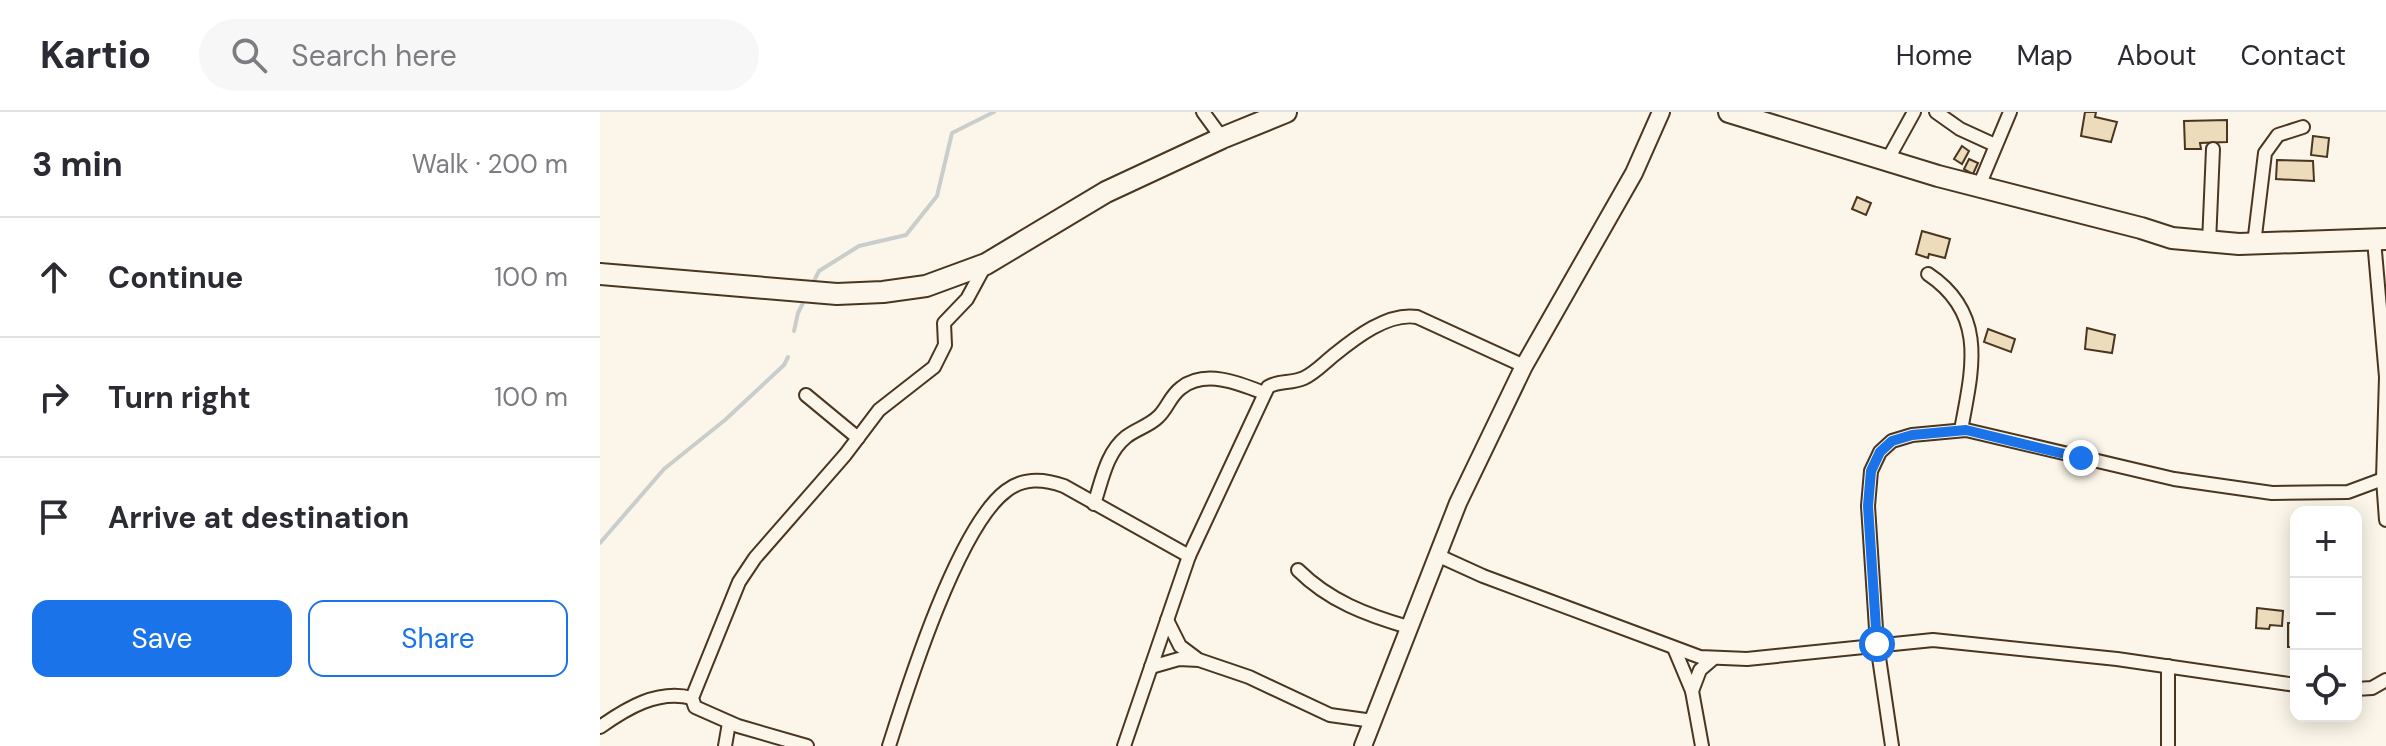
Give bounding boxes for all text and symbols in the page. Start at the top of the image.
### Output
search box [199,19,759,91]
text: Kartio [40,30,151,80]
icon: search [227,33,271,77]
text: Search here [291,36,457,75]
text: Home [1896,37,1972,74]
text: Map [2016,37,2073,74]
text: About [2117,37,2196,74]
text: Contact [2240,37,2346,74]
text: 3 min [32,142,123,187]
text: Walk · 200 m [412,147,568,181]
icon: ahead [32,255,76,299]
text: Continue [108,258,243,297]
text: 100 m [494,260,568,294]
icon: right [32,375,76,419]
text: Turn right [108,378,251,417]
text: 100 m [494,380,568,414]
route end [2063,440,2099,476]
icon: arrive [32,495,76,539]
text: Arrive at destination [108,498,409,537]
map controls [2290,506,2362,722]
button: + [2290,506,2362,578]
button: − [2290,578,2362,650]
button: Save [32,600,292,677]
button: Share [308,600,568,677]
route start [1859,626,1895,662]
button: locate [2290,650,2362,722]

